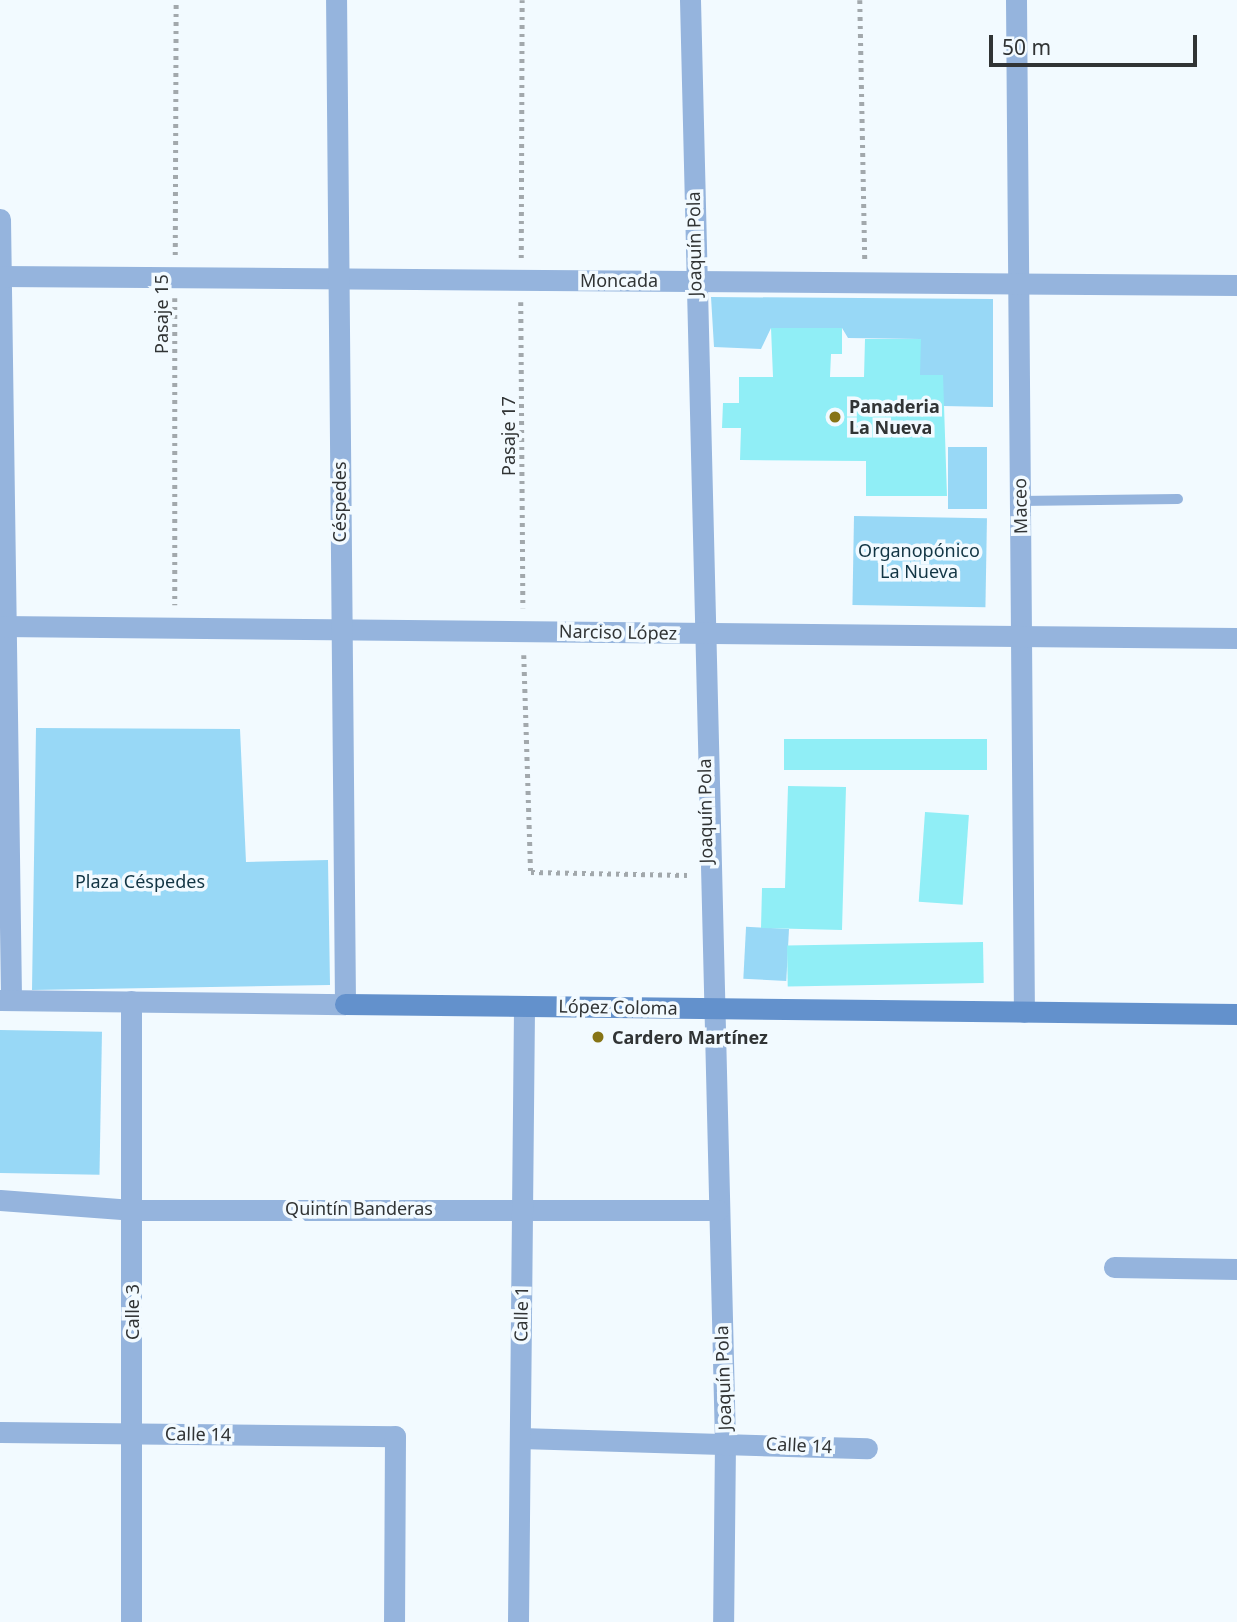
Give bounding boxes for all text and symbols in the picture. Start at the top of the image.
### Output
scale bar [992,21,1200,65]
text: 50 m [1002,33,1051,61]
street label: Joaquín Pola [682,191,706,297]
street label: Moncada [580,269,658,291]
street label: Pasaje 15 [150,274,172,354]
street label: Pasaje 17 [497,396,519,476]
place label: Panaderia La Nueva [849,396,940,438]
marker: Panaderia La Nueva [827,409,843,425]
street label: Céspedes [328,461,350,543]
street label: Maceo [1009,478,1031,534]
park label: Organopónico La Nueva [858,540,980,582]
street label: Narciso López [559,620,677,644]
street label: Joaquín Pola [693,758,717,864]
park label: Plaza Céspedes [75,870,205,892]
street label: López Coloma [558,995,678,1019]
place label: Cardero Martínez [612,1026,768,1048]
marker: Cardero Martínez [590,1029,606,1045]
street label: Quintín Banderas [285,1197,433,1219]
street label: Calle 3 [121,1284,143,1340]
street label: Calle 1 [510,1286,532,1342]
street label: Joaquín Pola [710,1325,736,1431]
street label: Calle 14 [165,1423,231,1445]
street label: Calle 14 [765,1432,833,1458]

